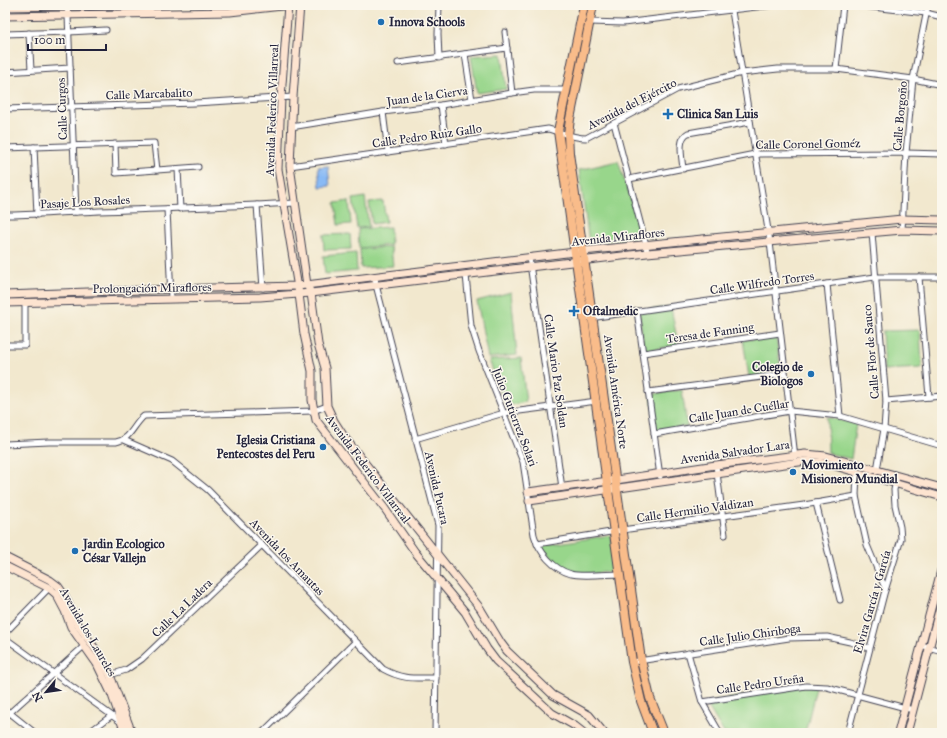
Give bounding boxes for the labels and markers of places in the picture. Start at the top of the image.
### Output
place label: Innova Schools [389,15,466,29]
marker: Innova Schools [376,17,386,27]
place label: Clinica San Luis [677,107,759,121]
marker: Clinica San Luis [662,108,674,120]
place label: Oftalmedic [583,304,638,318]
marker: Oftalmedic [568,305,580,317]
place label: Colegio de Biologos [752,360,804,389]
marker: Colegio de Biologos [806,369,816,379]
place label: Iglesia Cristiana Pentecostes del Peru [217,433,316,461]
marker: Iglesia Cristiana Pentecostes del Peru [318,442,328,452]
place label: Movimiento Misionero Mundial [801,458,899,486]
marker: Movimiento Misionero Mundial [788,467,798,477]
place label: Jardin Ecologico César Vallejn [81,537,165,566]
marker: Jardin Ecologico César Vallejn [70,546,80,556]

